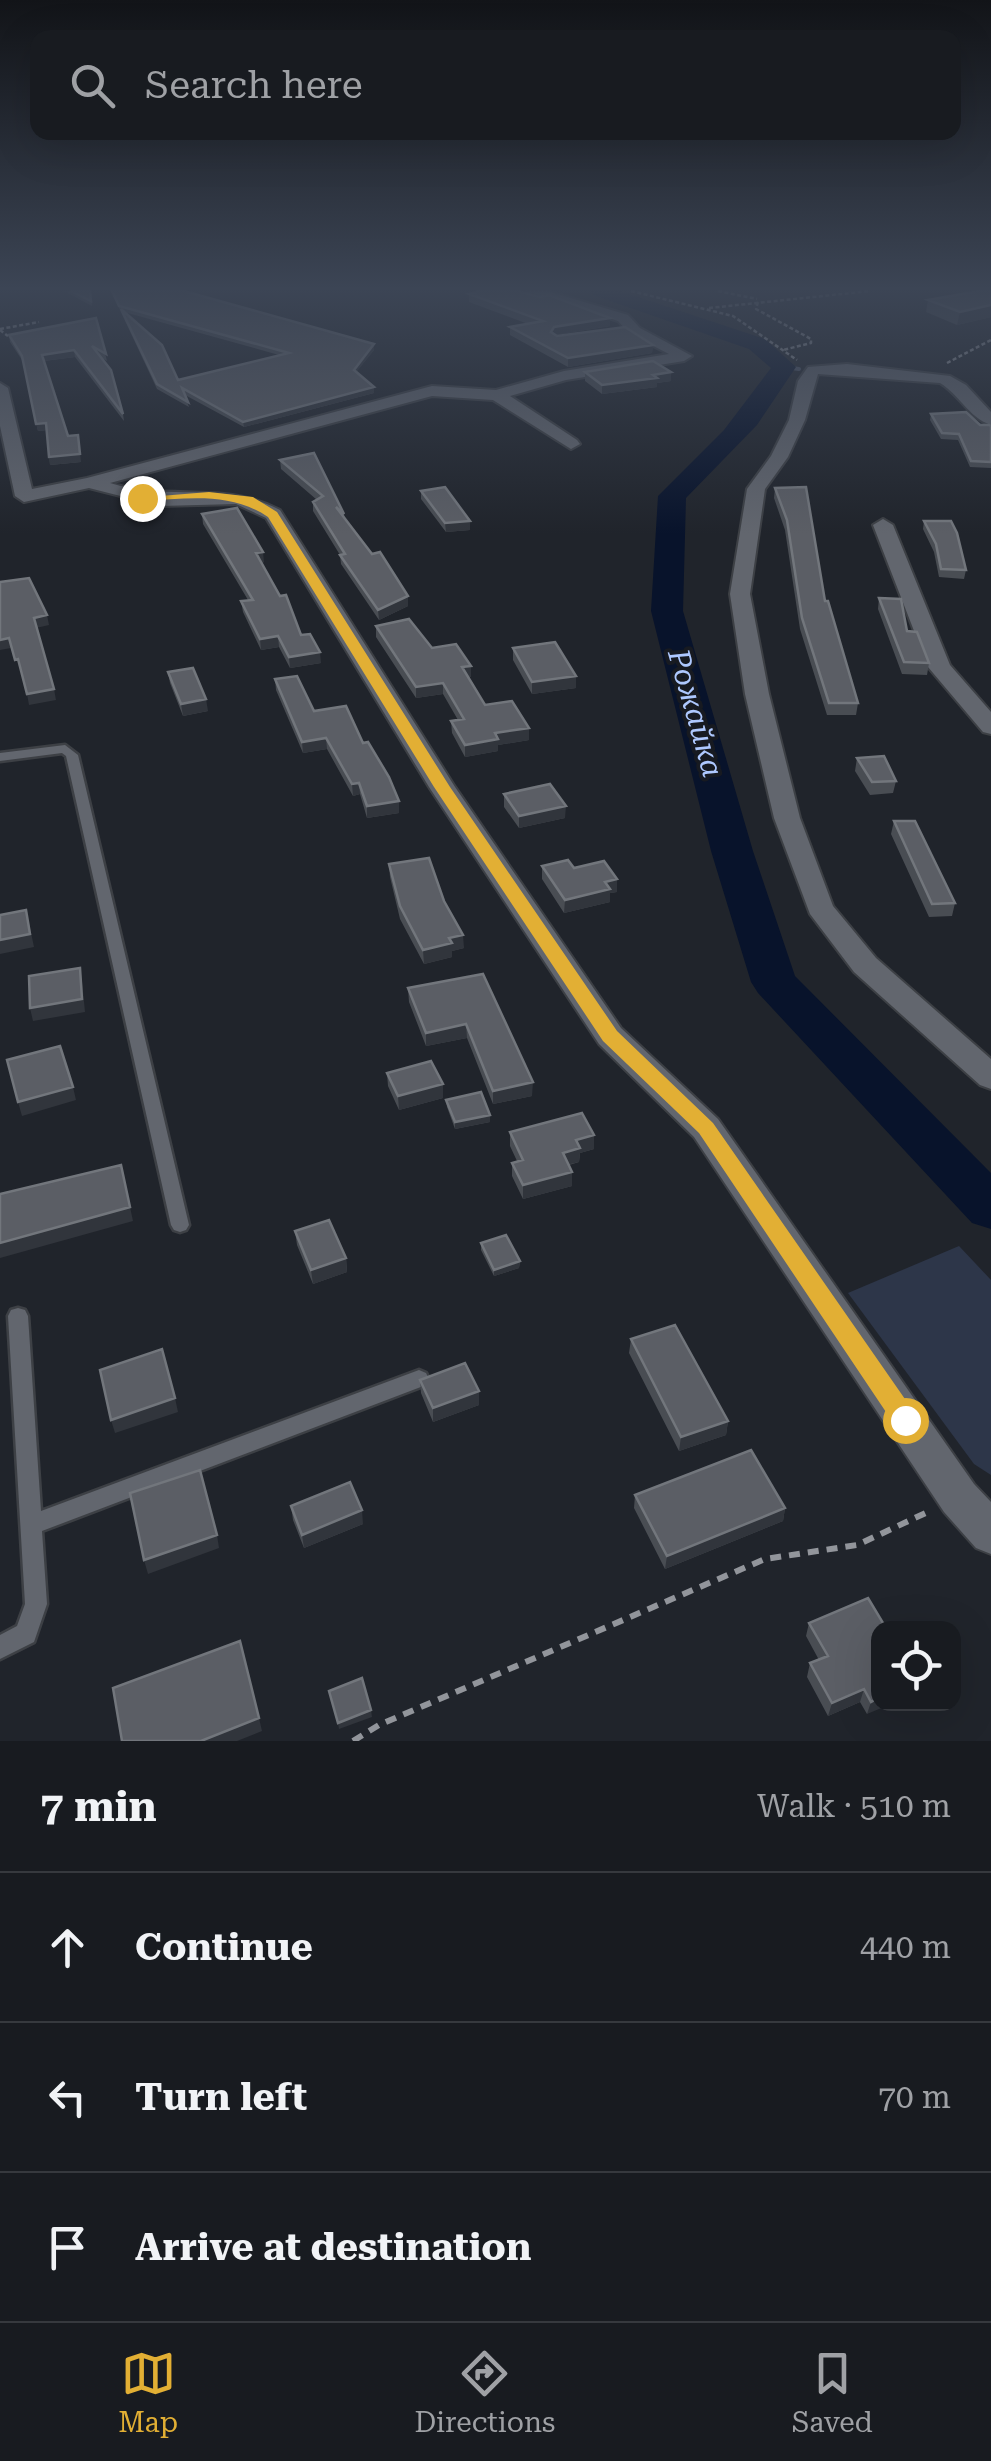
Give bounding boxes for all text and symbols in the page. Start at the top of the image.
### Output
search box [30,30,961,140]
icon: search [65,58,120,113]
text: Search here [145,63,363,107]
route end [120,476,166,522]
water label: Рожайка [661,644,731,781]
route start [883,1398,929,1444]
map controls [871,1621,961,1711]
button: locate [871,1621,961,1711]
text: 7 min [40,1782,157,1831]
text: Walk · 510 m [757,1787,951,1825]
icon: ahead [40,1920,95,1975]
text: Continue [135,1925,313,1969]
text: 440 m [860,1928,951,1966]
icon: left [40,2070,95,2125]
text: Turn left [135,2075,307,2119]
text: 70 m [878,2078,951,2116]
icon: arrive [40,2220,95,2275]
text: Arrive at destination [135,2225,531,2269]
tab: Map [118,2346,178,2439]
tab: Directions [414,2346,555,2439]
tab: Saved [792,2346,873,2439]

